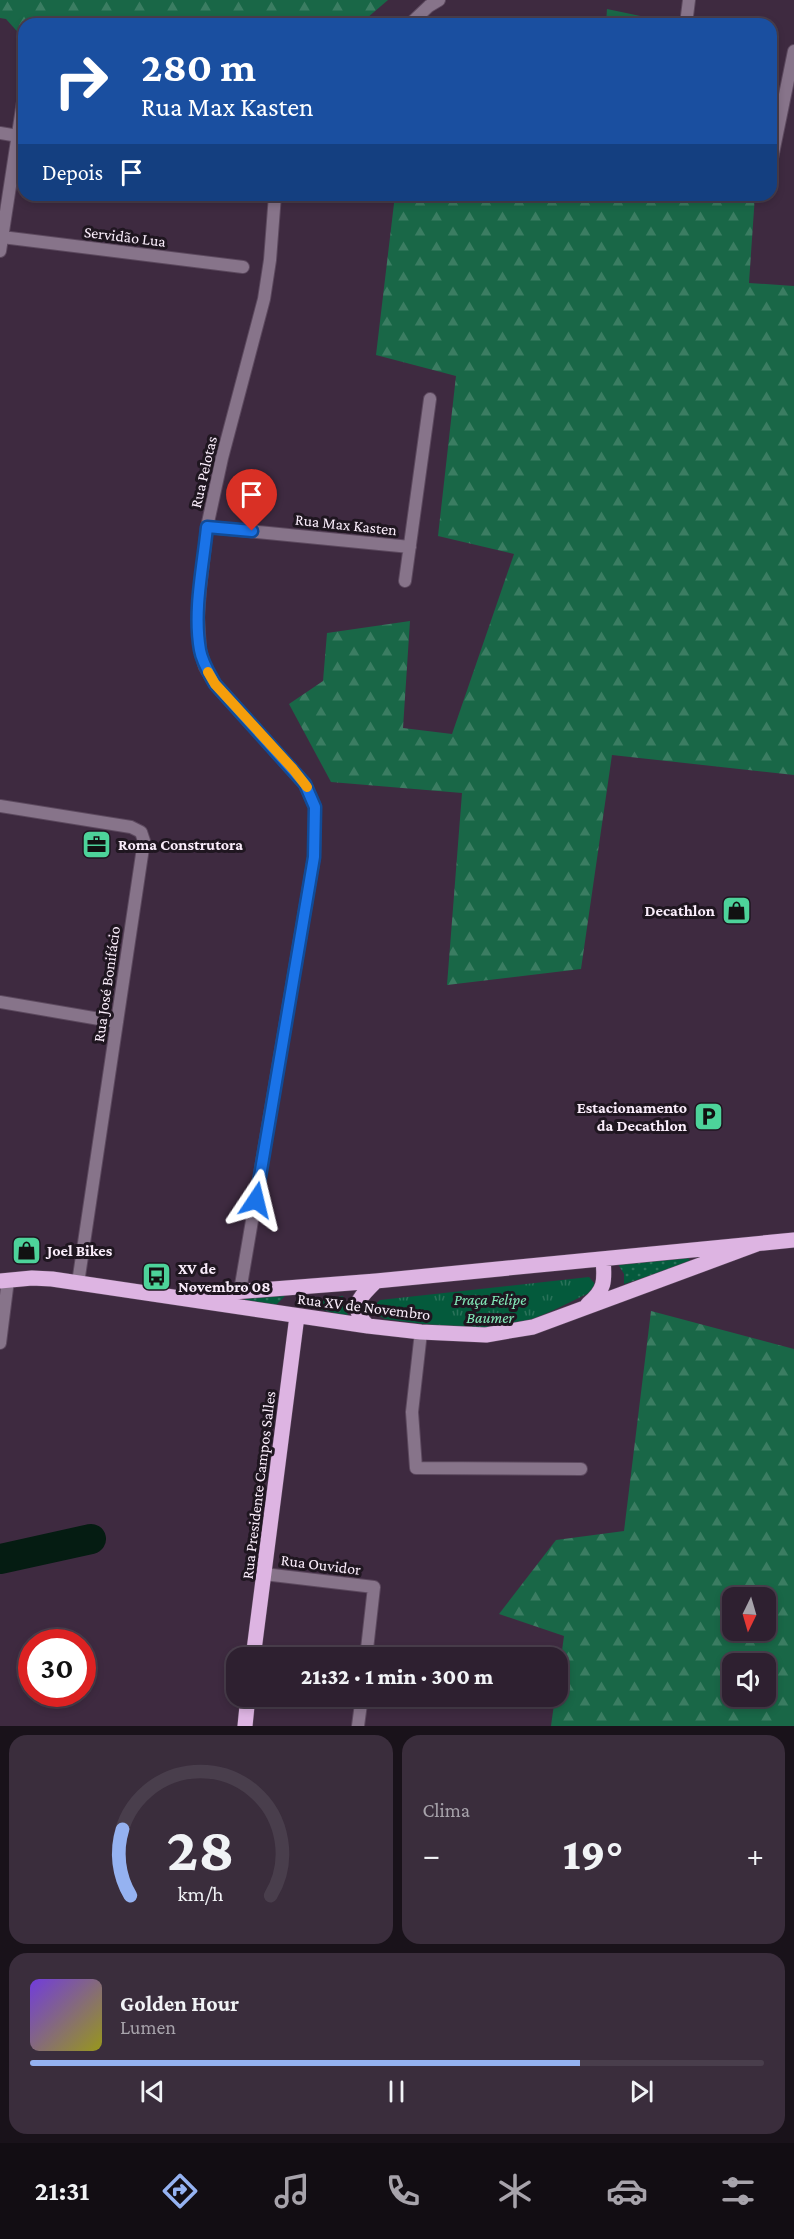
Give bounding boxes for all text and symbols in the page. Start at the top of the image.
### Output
icon: right [42,42,120,120]
text: 280 m [141,43,256,90]
text: Rua Max Kasten [141,92,314,122]
icon: arrive [115,156,148,189]
text: Depois [42,160,103,185]
street label: Servidão Lua [83,223,167,250]
street label: Rua Pelotas [187,434,220,510]
pin [226,469,277,531]
icon: arrive [235,478,268,511]
street label: Rua Max Kasten [294,511,398,538]
office icon: Roma Construtora [81,828,113,860]
place label: Roma Construtora [118,836,243,853]
shop icon: Decathlon [720,894,752,926]
place label: Decathlon [644,902,715,919]
street label: Rua José Bonifácio [90,925,124,1043]
place label: Estacionamento da Decathlon [577,1099,687,1134]
parking icon: Estacionamento da Decathlon [692,1100,724,1132]
position arrow [224,1168,288,1232]
shop icon: Joel Bikes [10,1234,42,1266]
place label: Joel Bikes [45,1242,113,1259]
place label: XV de Novembro 08 [178,1260,271,1295]
bus stop icon: XV de Novembro 08 [141,1261,173,1293]
street label: Rua XV de Novembro [296,1290,431,1323]
park label: Praça Felipe Baumer [454,1291,526,1326]
street label: Rua Presidente Campos Salles [239,1390,279,1580]
street label: Rua Ouvidor [280,1551,362,1578]
north arrow [722,1587,776,1641]
map controls [722,1587,776,1707]
speed limit sign: 30 [18,1629,96,1707]
button: sound [722,1653,776,1707]
text: 21:32 · 1 min · 300 m [301,1664,493,1689]
text: Clima [423,1799,470,1821]
text: 28 [167,1814,235,1883]
text: 19° [563,1829,624,1879]
text: − [423,1836,440,1873]
text: + [747,1836,764,1873]
text: km/h [178,1883,224,1907]
text: Golden Hour [120,1991,239,2016]
text: Lumen [120,2016,176,2038]
icon: previous [136,2075,169,2108]
icon: pause [380,2075,413,2108]
icon: next [625,2075,658,2108]
icon: directions [159,2170,201,2212]
icon: music [271,2170,313,2212]
icon: phone [382,2170,424,2212]
icon: climate [494,2170,536,2212]
icon: car [606,2170,648,2212]
icon: filters [717,2170,759,2212]
text: 21:31 [35,2176,89,2206]

